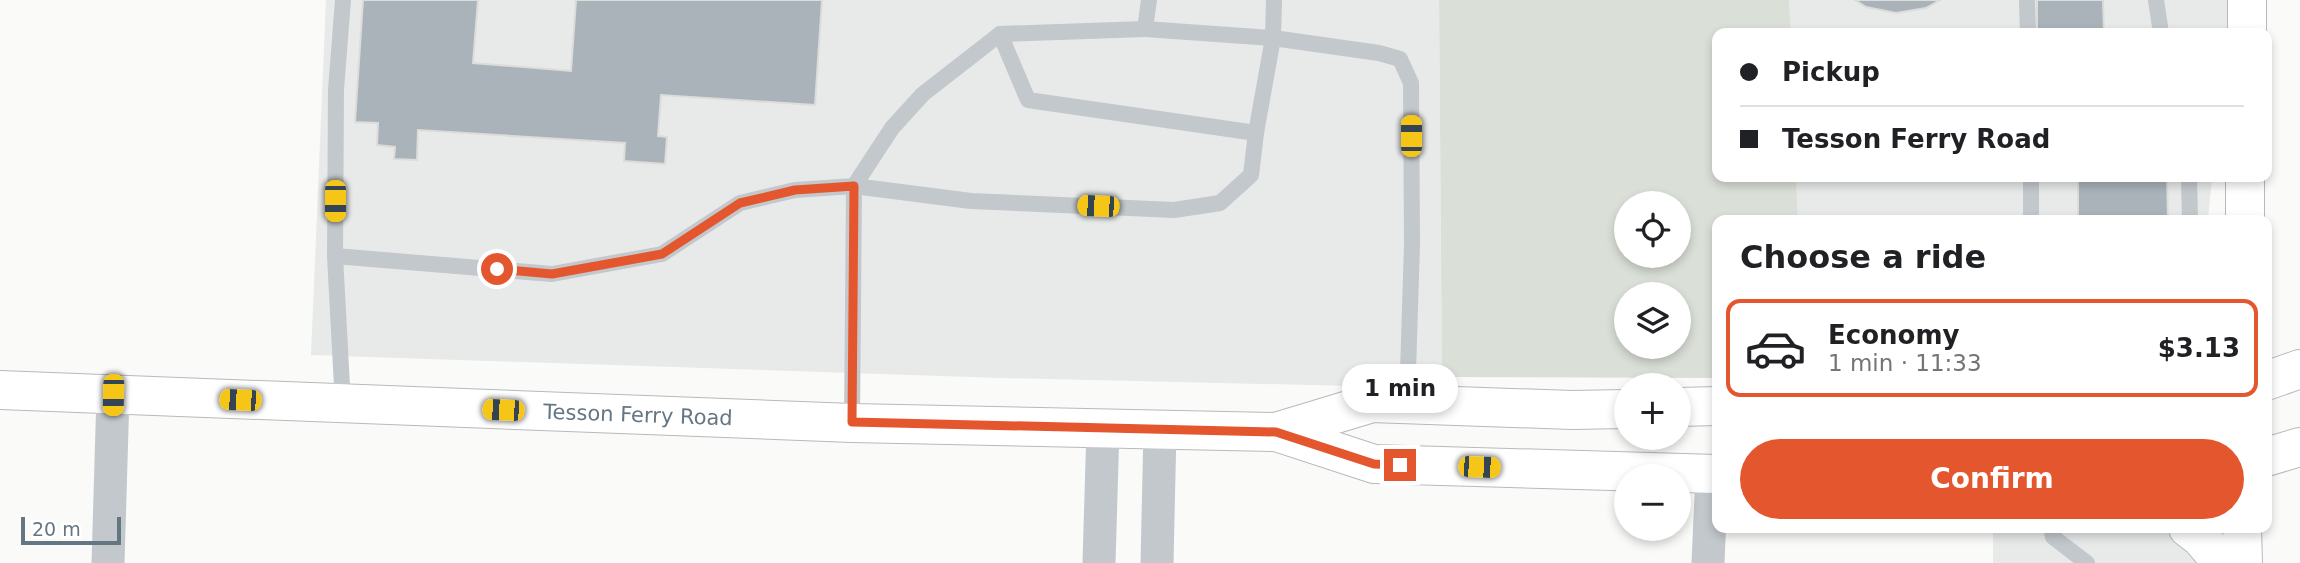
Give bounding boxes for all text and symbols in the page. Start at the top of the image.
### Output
text: Pickup [1782,57,1880,87]
car [1401,115,1422,157]
text: Tesson Ferry Road [1782,124,2050,154]
car [325,180,346,222]
map controls [1614,191,1691,541]
button: locate [1614,191,1691,268]
car [1077,195,1120,217]
text: Choose a ride [1740,238,1986,276]
route start [481,253,513,285]
button: layers [1614,282,1691,359]
icon: car [1744,317,1807,380]
text: Economy [1828,320,1959,350]
text: $3.13 [2158,333,2240,363]
text: 1 min · 11:33 [1828,350,1982,376]
callout: 1 min [1342,364,1458,412]
button: + [1614,373,1691,450]
car [103,374,124,416]
text: 1 min [1364,375,1436,401]
car [219,389,262,411]
car [482,399,525,421]
street label: Tesson Ferry Road [542,400,733,430]
button: Confirm [1740,439,2244,519]
route end [1384,449,1416,481]
car [1458,456,1501,478]
button: − [1614,464,1691,541]
scale bar [21,514,121,546]
text: 20 m [32,518,81,540]

